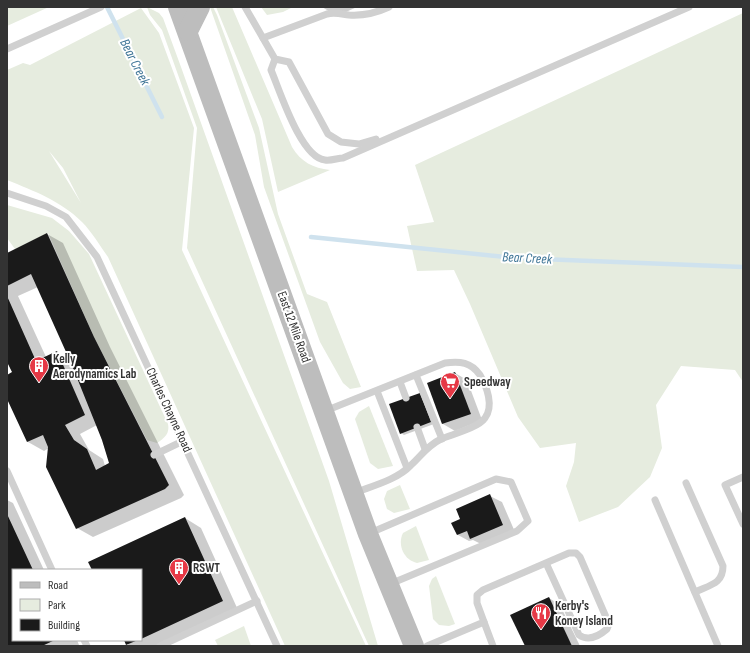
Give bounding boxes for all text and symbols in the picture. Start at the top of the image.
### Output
water label: Bear Creek [116,36,154,89]
water label: Bear Creek [502,248,553,268]
street label: East 12 Mile Road [274,289,314,365]
place label: Kelly Aerodynamics Lab [52,351,137,382]
building icon: Kelly Aerodynamics Lab [28,355,50,383]
street label: Charles Chayne Road [142,365,196,455]
supermarket icon: Speedway [439,371,461,399]
place label: Speedway [464,374,511,390]
building icon: RSWT [168,557,190,585]
place label: RSWT [193,560,220,576]
legend [12,569,142,641]
text: Road [48,578,68,593]
text: Park [48,598,66,613]
place label: Kerby's Koney Island [555,598,613,629]
restaurant icon: Kerby's Koney Island [530,602,552,630]
text: Building [48,618,80,633]

